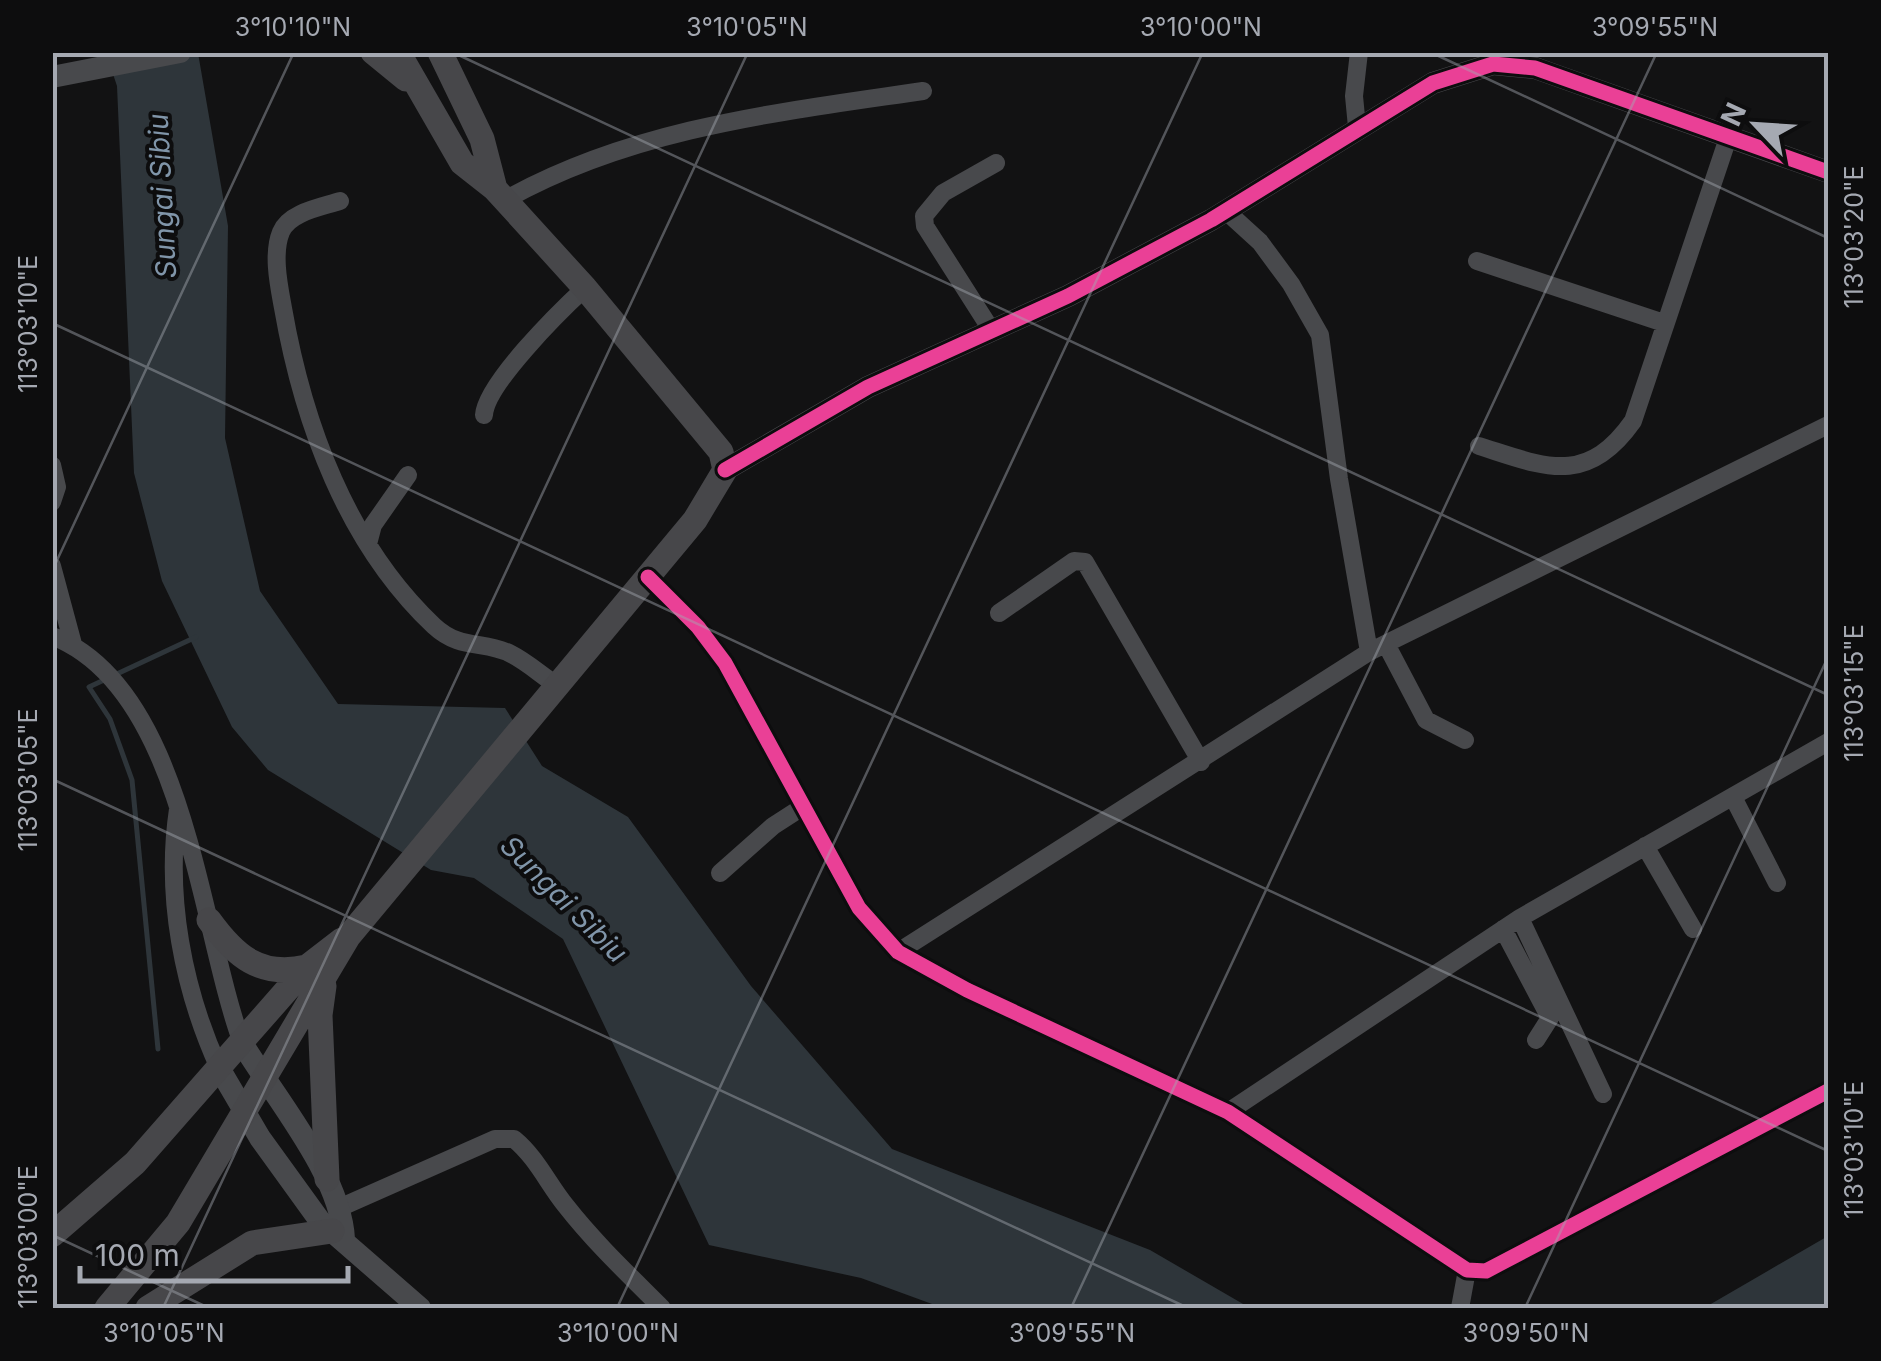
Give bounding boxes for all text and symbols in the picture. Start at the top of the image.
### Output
text: 3°10'10"N [235,12,351,42]
text: 3°10'05"N [686,12,808,42]
text: 3°10'00"N [1140,12,1262,42]
text: 3°09'55"N [1592,12,1718,42]
north arrow [1706,75,1806,175]
text: N [1713,98,1753,131]
water label: Sungai Sibiu [141,113,183,279]
text: 113°03'20"E [1839,165,1869,309]
text: 113°03'10"E [13,255,43,393]
text: 113°03'15"E [1839,624,1869,762]
text: 113°03'05"E [13,708,43,852]
water label: Sungai Sibiu [494,829,634,969]
text: 113°03'10"E [1839,1081,1869,1219]
text: 113°03'00"E [13,1165,43,1309]
scale bar [80,1221,348,1283]
text: 100 m [95,1237,180,1273]
text: 3°10'05"N [103,1318,225,1348]
text: 3°10'00"N [557,1318,679,1348]
text: 3°09'55"N [1009,1318,1135,1348]
text: 3°09'50"N [1463,1318,1589,1348]

